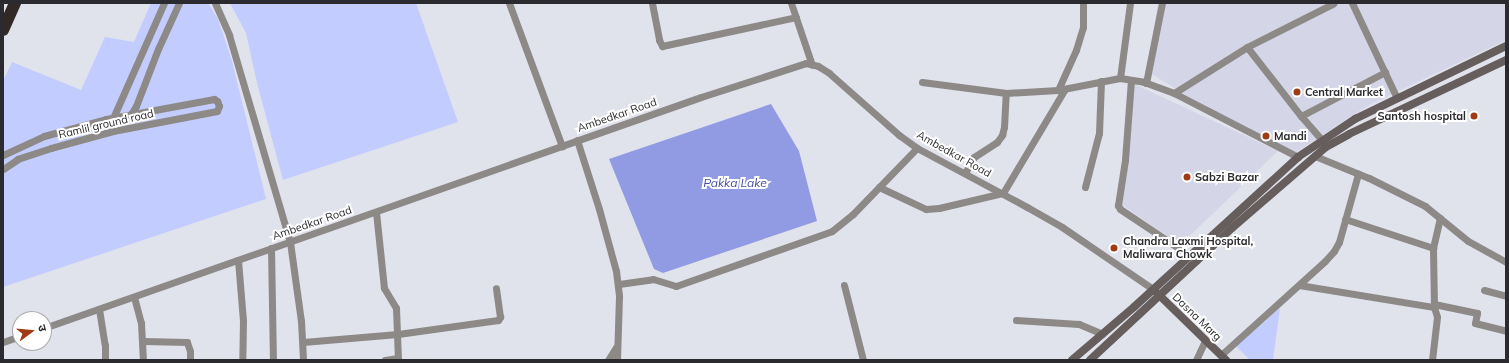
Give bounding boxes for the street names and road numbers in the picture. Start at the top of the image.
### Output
street label: Ambedkar Road [576,95,658,135]
street label: Ramlil ground road [57,107,155,141]
street label: Ambedkar Road [915,128,993,180]
street label: Ambedkar Road [271,203,353,243]
street label: Dasna Marg [1170,290,1224,344]

